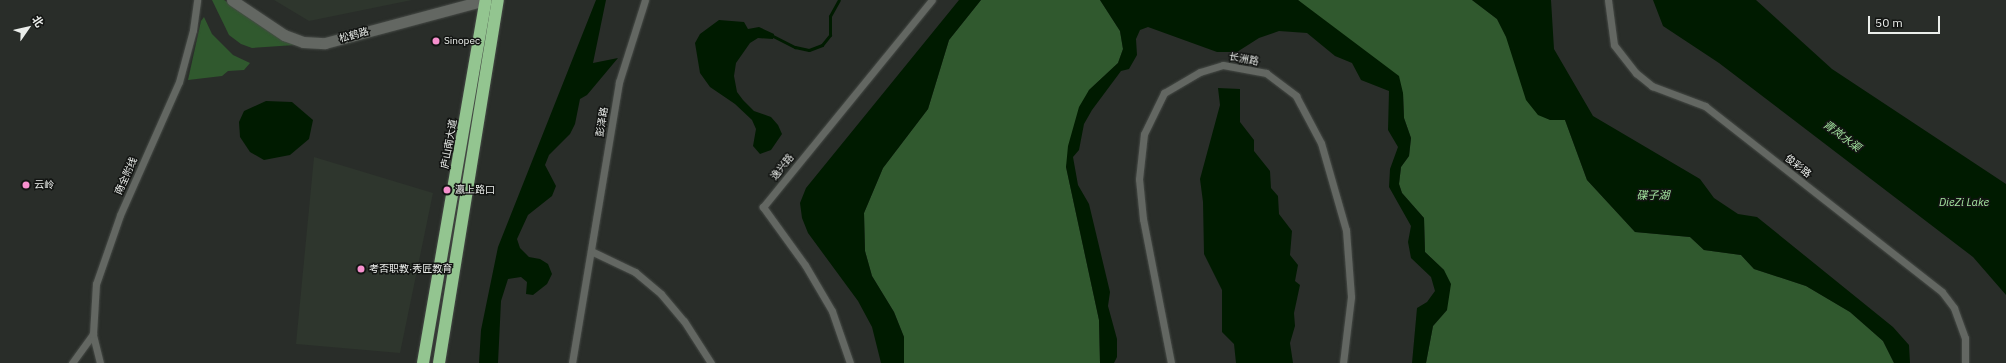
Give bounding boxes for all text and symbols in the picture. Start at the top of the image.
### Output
north arrow [8,8,48,48]
scale bar [1870,8,1942,34]
text: 北 [29,13,47,30]
text: 50 m [1875,15,1903,30]
street label: 松鹤路 [338,25,370,45]
place label: Sinopec [444,35,480,47]
marker: Sinopec [431,36,441,46]
street label: 长洲路 [1228,50,1260,68]
street label: 彭泽路 [594,106,610,138]
water label: 青岚水渠 [1820,117,1864,155]
street label: 庐山南大道 [439,118,459,170]
street label: 逸兴路 [768,152,796,182]
street label: 俊彩路 [1782,152,1814,180]
street label: 南全附线 [112,155,140,197]
place label: 云岭 [34,179,54,191]
marker: 云岭 [21,180,31,190]
place label: 瀛上路口 [455,184,495,196]
marker: 瀛上路口 [442,185,452,195]
water label: 碟子湖 [1637,188,1669,202]
water label: DieZi Lake [1939,195,1989,209]
place label: 考否职教·秀匠教育 [369,263,452,275]
marker: 考否职教·秀匠教育 [356,264,366,274]

